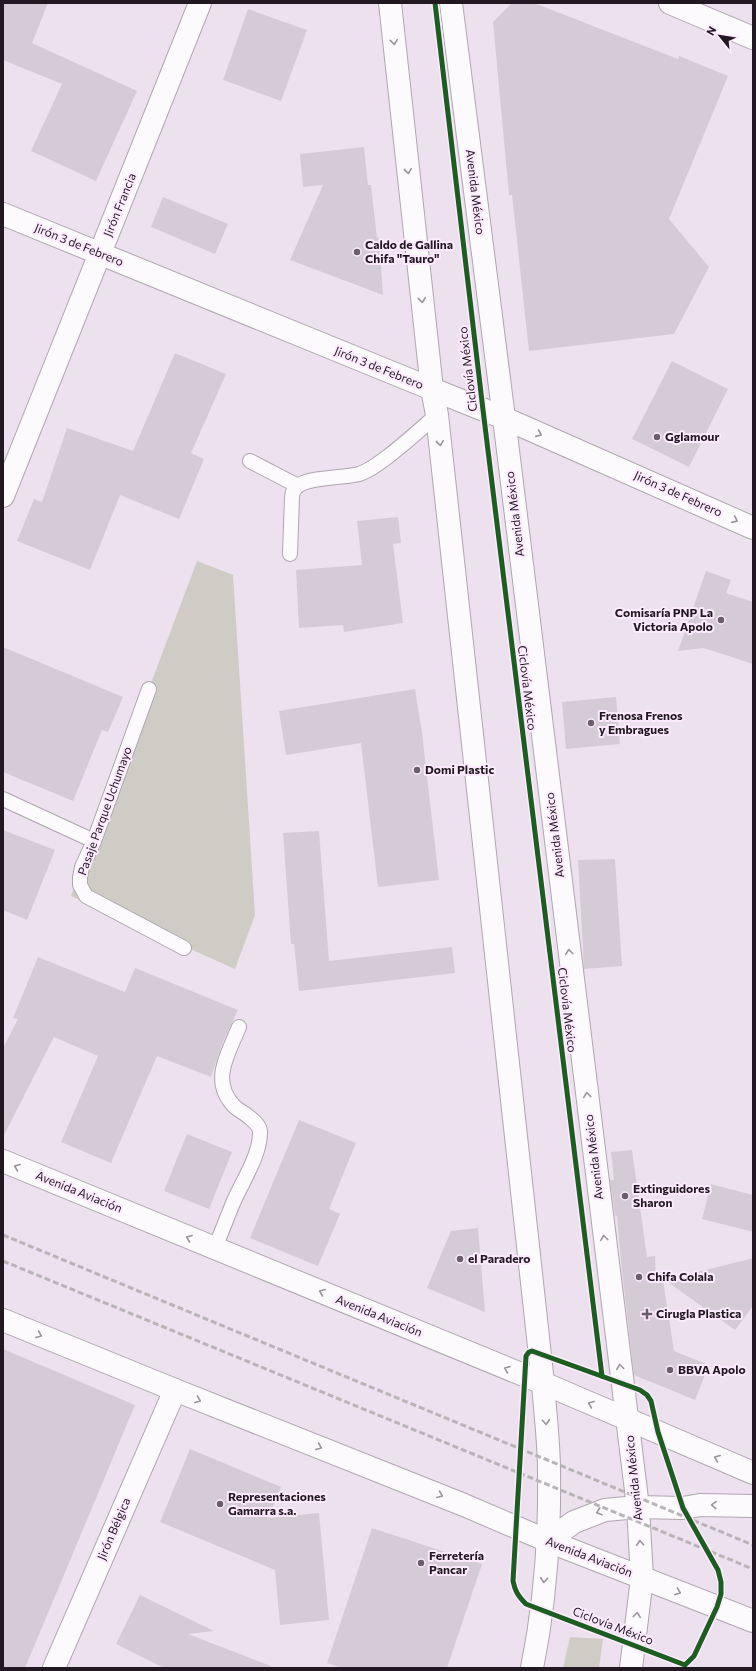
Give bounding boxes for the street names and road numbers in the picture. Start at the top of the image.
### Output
street label: Avenida México [464,148,488,235]
street label: Jirón Francia [100,171,139,239]
street label: Jirón 3 de Febrero [32,220,126,269]
street label: Ciclovía México [455,326,479,412]
street label: Jirón 3 de Febrero [332,343,426,392]
street label: Jirón 3 de Febrero [632,467,725,520]
street label: Avenida México [502,471,526,558]
street label: Ciclovía México [516,645,540,731]
street label: Pasaje Parque Uchumayo [74,744,134,877]
street label: Avenida México [542,792,566,879]
street label: Ciclovía México [556,967,580,1053]
street label: Avenida México [581,1114,605,1201]
street label: Avenida Aviación [34,1167,125,1215]
street label: Avenida Aviación [334,1291,425,1339]
street label: Avenida México [622,1435,644,1522]
street label: Jirón Bélgica [94,1495,133,1562]
street label: Avenida Aviación [544,1533,635,1579]
street label: Ciclovía México [571,1603,656,1647]

